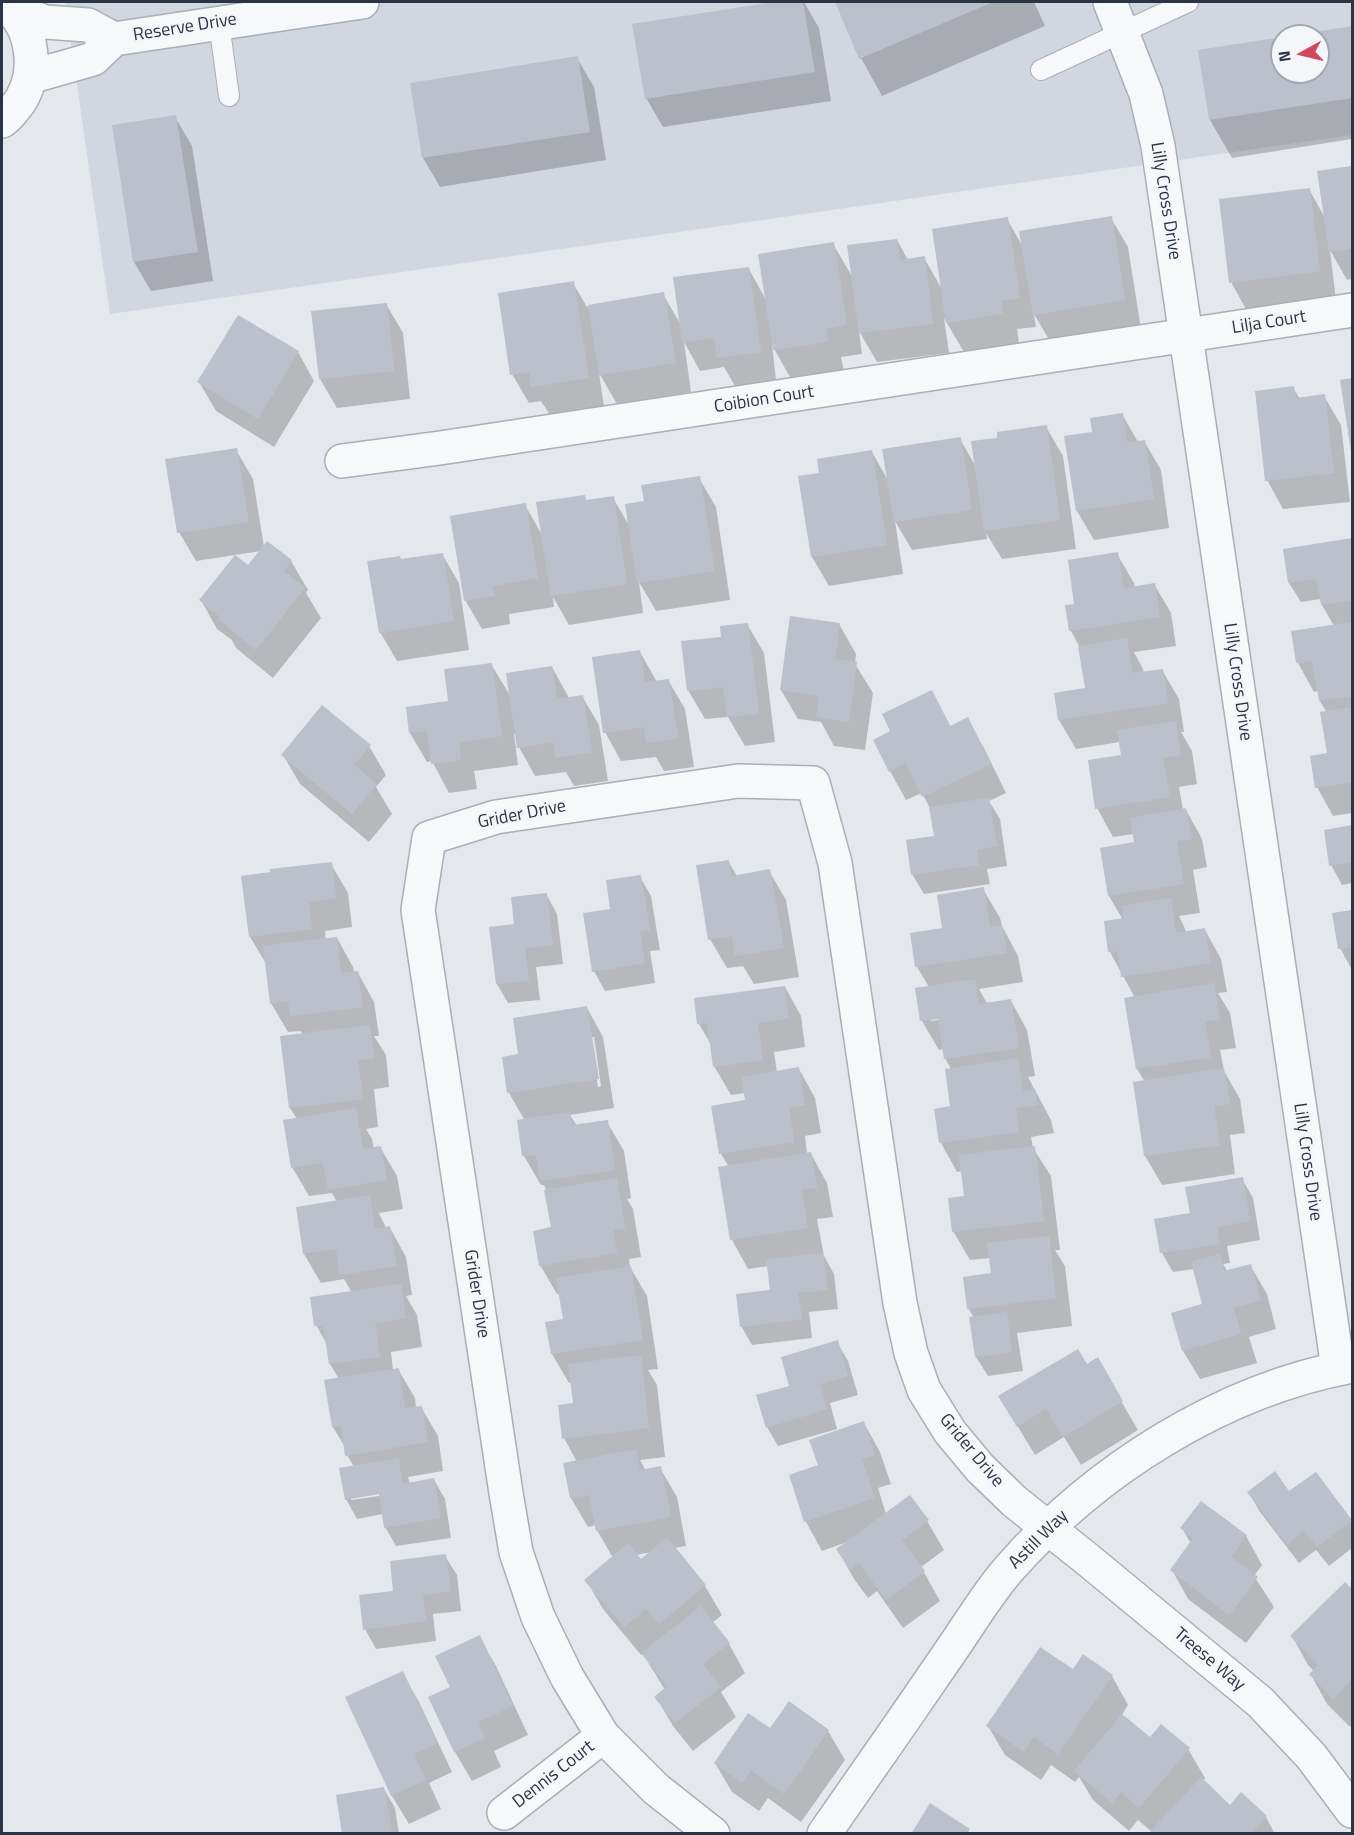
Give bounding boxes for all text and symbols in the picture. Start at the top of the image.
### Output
street label: Reserve Drive [132,9,238,47]
north arrow [1270,24,1330,84]
text: N [1272,49,1297,63]
street label: Lilly Cross Drive [1145,141,1185,261]
street label: Lilja Court [1230,306,1308,340]
street label: Coibion Court [713,381,815,419]
street label: Lilly Cross Drive [1218,622,1256,742]
street label: Grider Drive [476,796,568,834]
street label: Lilly Cross Drive [1288,1102,1326,1222]
street label: Grider Drive [458,1248,494,1340]
street label: Grider Drive [934,1410,1008,1492]
street label: Astill Way [1005,1506,1073,1574]
street label: Treese Way [1169,1624,1249,1696]
street label: Dennis Court [509,1736,599,1814]

